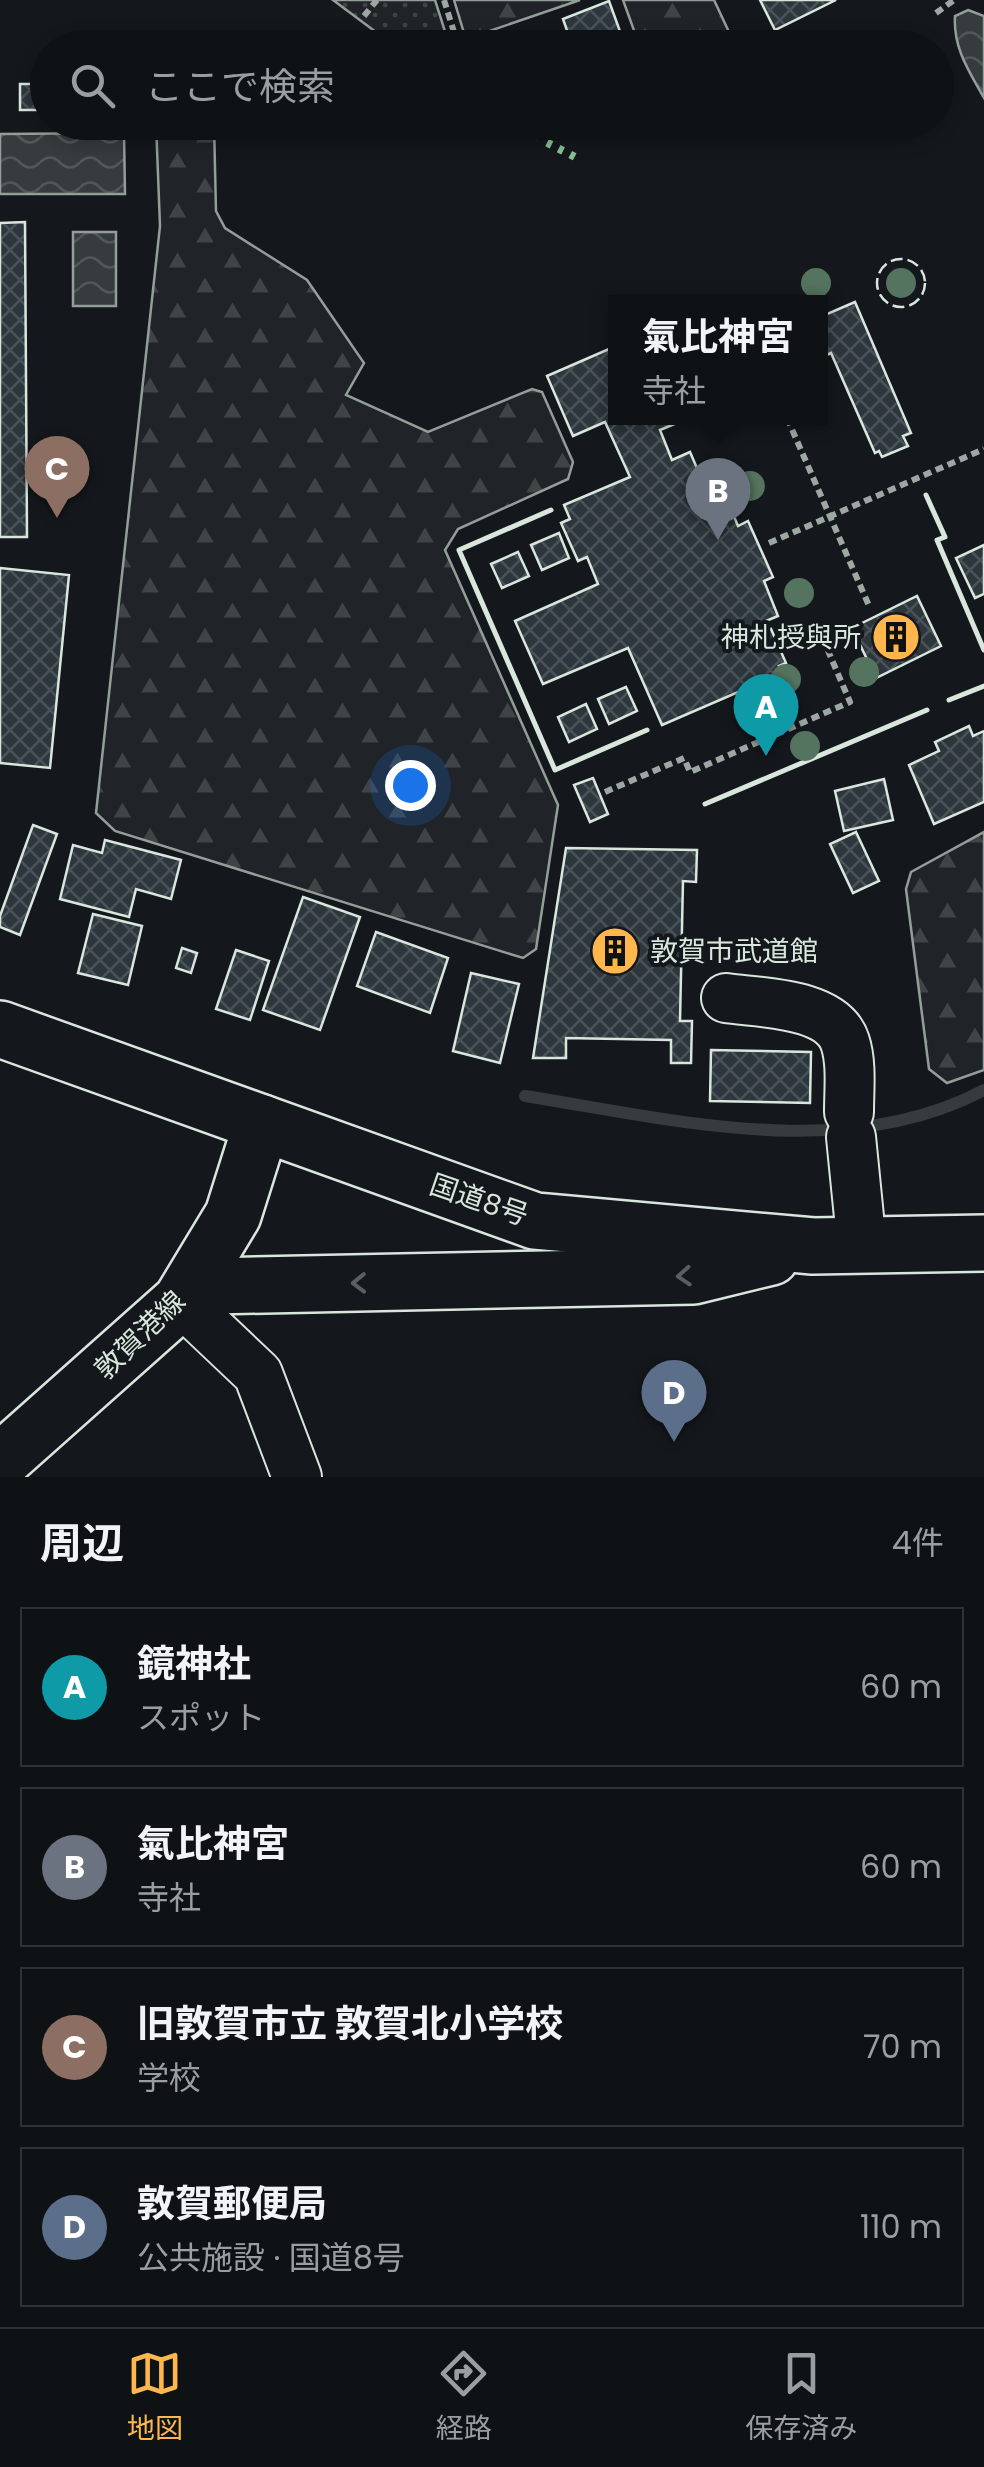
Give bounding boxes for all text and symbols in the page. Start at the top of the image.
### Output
search box [30,30,954,140]
icon: search [65,58,120,113]
text: ここで検索 [145,60,335,113]
popup [608,295,828,425]
text: 氣比神宮 [642,310,794,363]
text: 寺社 [642,368,706,413]
pin: C [24,436,90,518]
pin: B [686,458,750,540]
building icon: 神札授與所 [870,611,922,663]
place label: 神札授與所 [721,618,861,657]
pin: A [734,674,798,756]
your location [385,760,436,811]
building icon: 敦賀市武道館 [589,925,641,977]
place label: 敦賀市武道館 [650,932,818,971]
street label: 国道8号 [425,1165,533,1235]
one-way arrow [675,1264,691,1286]
one-way arrow [351,1272,366,1294]
street label: 敦賀港線 [86,1282,194,1388]
pin: D [642,1360,706,1442]
text: 周辺 [40,1514,124,1573]
text: 4件 [892,1520,944,1565]
text: 鏡神社 [137,1637,251,1690]
text: A [63,1664,86,1709]
text: 60 m [860,1664,942,1709]
text: スポット [137,1695,265,1740]
text: 氣比神宮 [137,1817,289,1870]
text: B [64,1844,85,1889]
text: 60 m [860,1844,942,1889]
text: 寺社 [137,1875,201,1920]
text: 旧敦賀市立 敦賀北小学校 [137,1997,563,2050]
text: C [62,2024,87,2069]
text: 70 m [863,2024,942,2069]
text: 学校 [137,2055,201,2100]
text: 敦賀郵便局 [137,2177,327,2230]
text: D [63,2204,86,2249]
text: 110 m [860,2204,942,2249]
text: 公共施設 · 国道8号 [137,2235,405,2280]
tab: 地図 [127,2346,183,2450]
tab: 経路 [436,2346,492,2450]
tab: 保存済み [745,2346,857,2450]

